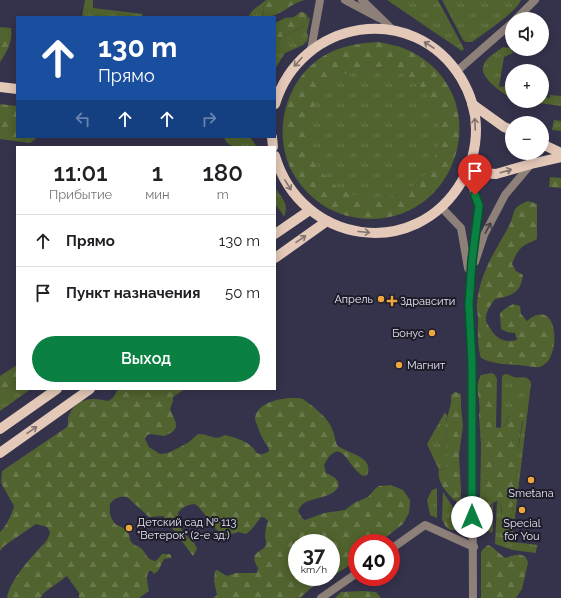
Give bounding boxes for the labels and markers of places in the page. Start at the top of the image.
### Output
pin [458,154,492,195]
place label: Апрель [334,293,374,306]
marker: Апрель [376,294,386,304]
place label: Здравсити [400,295,455,308]
marker: Здравсити [387,296,397,306]
place label: Бонус [392,327,424,340]
marker: Бонус [427,328,437,338]
place label: Магнит [407,359,446,372]
marker: Магнит [394,360,404,370]
marker: Smetana [526,475,536,485]
place label: Smetana [508,487,554,500]
marker: Special for You [517,505,527,515]
place label: Детский сад № 113 "Ветерок" (2-е зд.) [137,516,237,542]
place label: Special for You [503,517,541,543]
marker: Детский сад № 113 "Ветерок" (2-е зд.) [124,523,134,533]

